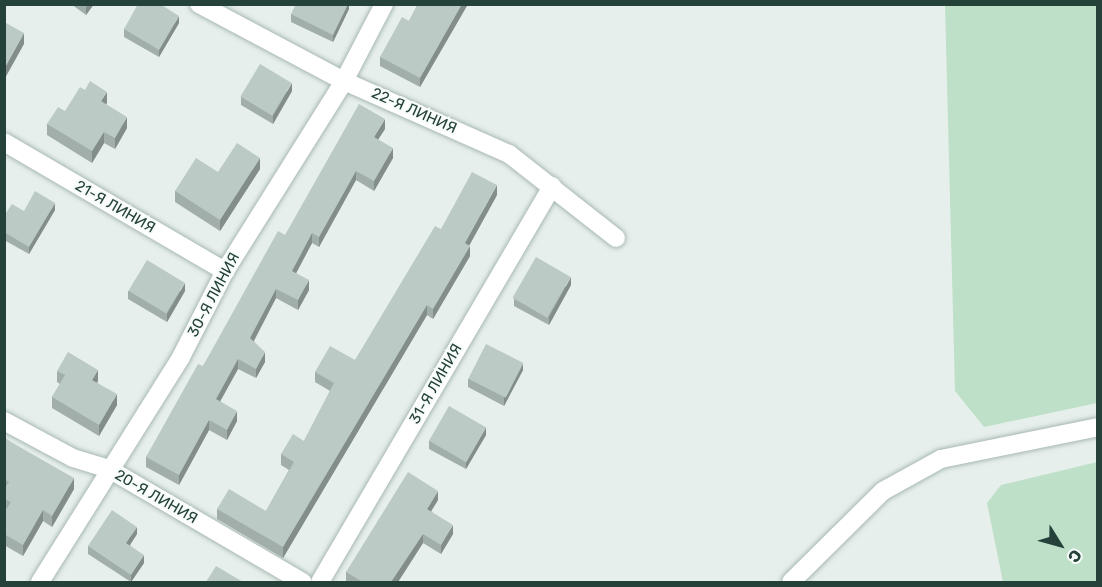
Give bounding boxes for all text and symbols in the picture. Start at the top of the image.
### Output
street label: 22-Я ЛИНИЯ [369,84,459,138]
street label: 21-Я ЛИНИЯ [72,177,158,237]
street label: 30-Я ЛИНИЯ [184,250,244,340]
street label: 31-Я ЛИНИЯ [406,341,466,427]
street label: 20-Я ЛИНИЯ [111,466,201,528]
north arrow [1030,515,1090,575]
text: С [1064,546,1086,566]

